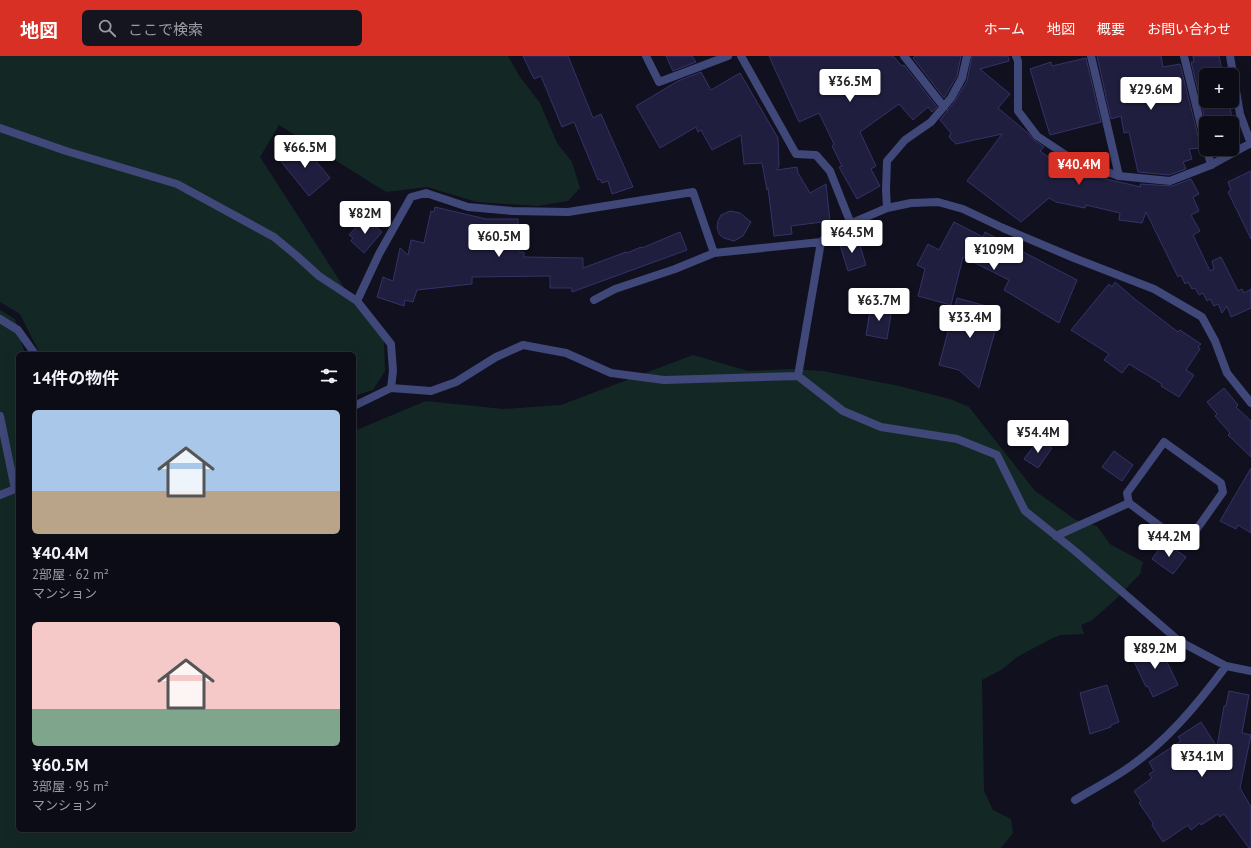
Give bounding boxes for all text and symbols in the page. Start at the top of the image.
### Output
search box [82,10,362,46]
icon: search [96,17,118,39]
text: 地図 [20,18,58,42]
text: ここで検索 [128,20,203,39]
text: ホーム [983,20,1025,38]
text: 地図 [1047,20,1075,38]
text: 概要 [1097,20,1125,38]
text: お問い合わせ [1147,20,1231,38]
map controls [1199,68,1239,156]
button: + [1199,68,1239,108]
pin: ¥36.5M [817,69,883,103]
text: ¥36.5M [828,73,872,90]
pin: ¥29.6M [1118,77,1184,111]
text: ¥29.6M [1129,81,1173,98]
button: − [1199,116,1239,156]
pin: ¥66.5M [272,135,338,169]
text: ¥66.5M [283,139,327,156]
pin: ¥40.4M [1046,152,1112,186]
text: ¥40.4M [1057,156,1101,173]
pin: ¥82M [341,201,389,235]
text: ¥82M [349,205,381,222]
pin: ¥64.5M [819,220,885,254]
pin: ¥60.5M [466,224,532,258]
text: ¥64.5M [830,224,874,241]
text: ¥60.5M [477,228,521,245]
pin: ¥109M [966,237,1022,271]
text: ¥109M [974,241,1014,258]
pin: ¥63.7M [846,288,912,322]
text: ¥63.7M [857,292,901,309]
pin: ¥33.4M [937,305,1003,339]
text: ¥33.4M [948,309,992,326]
icon: filters [318,365,340,387]
text: 14件の物件 [32,367,119,389]
pin: ¥54.4M [1005,420,1071,454]
text: ¥54.4M [1016,424,1060,441]
icon: home [150,436,222,508]
pin: ¥44.2M [1136,524,1202,558]
text: ¥44.2M [1147,528,1191,545]
text: ¥40.4M [32,542,88,564]
text: 2部屋 · 62 m² [32,566,109,583]
text: マンション [32,585,97,602]
pin: ¥89.2M [1122,636,1188,670]
text: ¥89.2M [1133,640,1177,657]
icon: home [150,648,222,720]
pin: ¥34.1M [1169,744,1235,778]
text: ¥34.1M [1180,748,1224,765]
text: ¥60.5M [32,754,88,776]
text: 3部屋 · 95 m² [32,778,109,795]
text: マンション [32,797,97,814]

